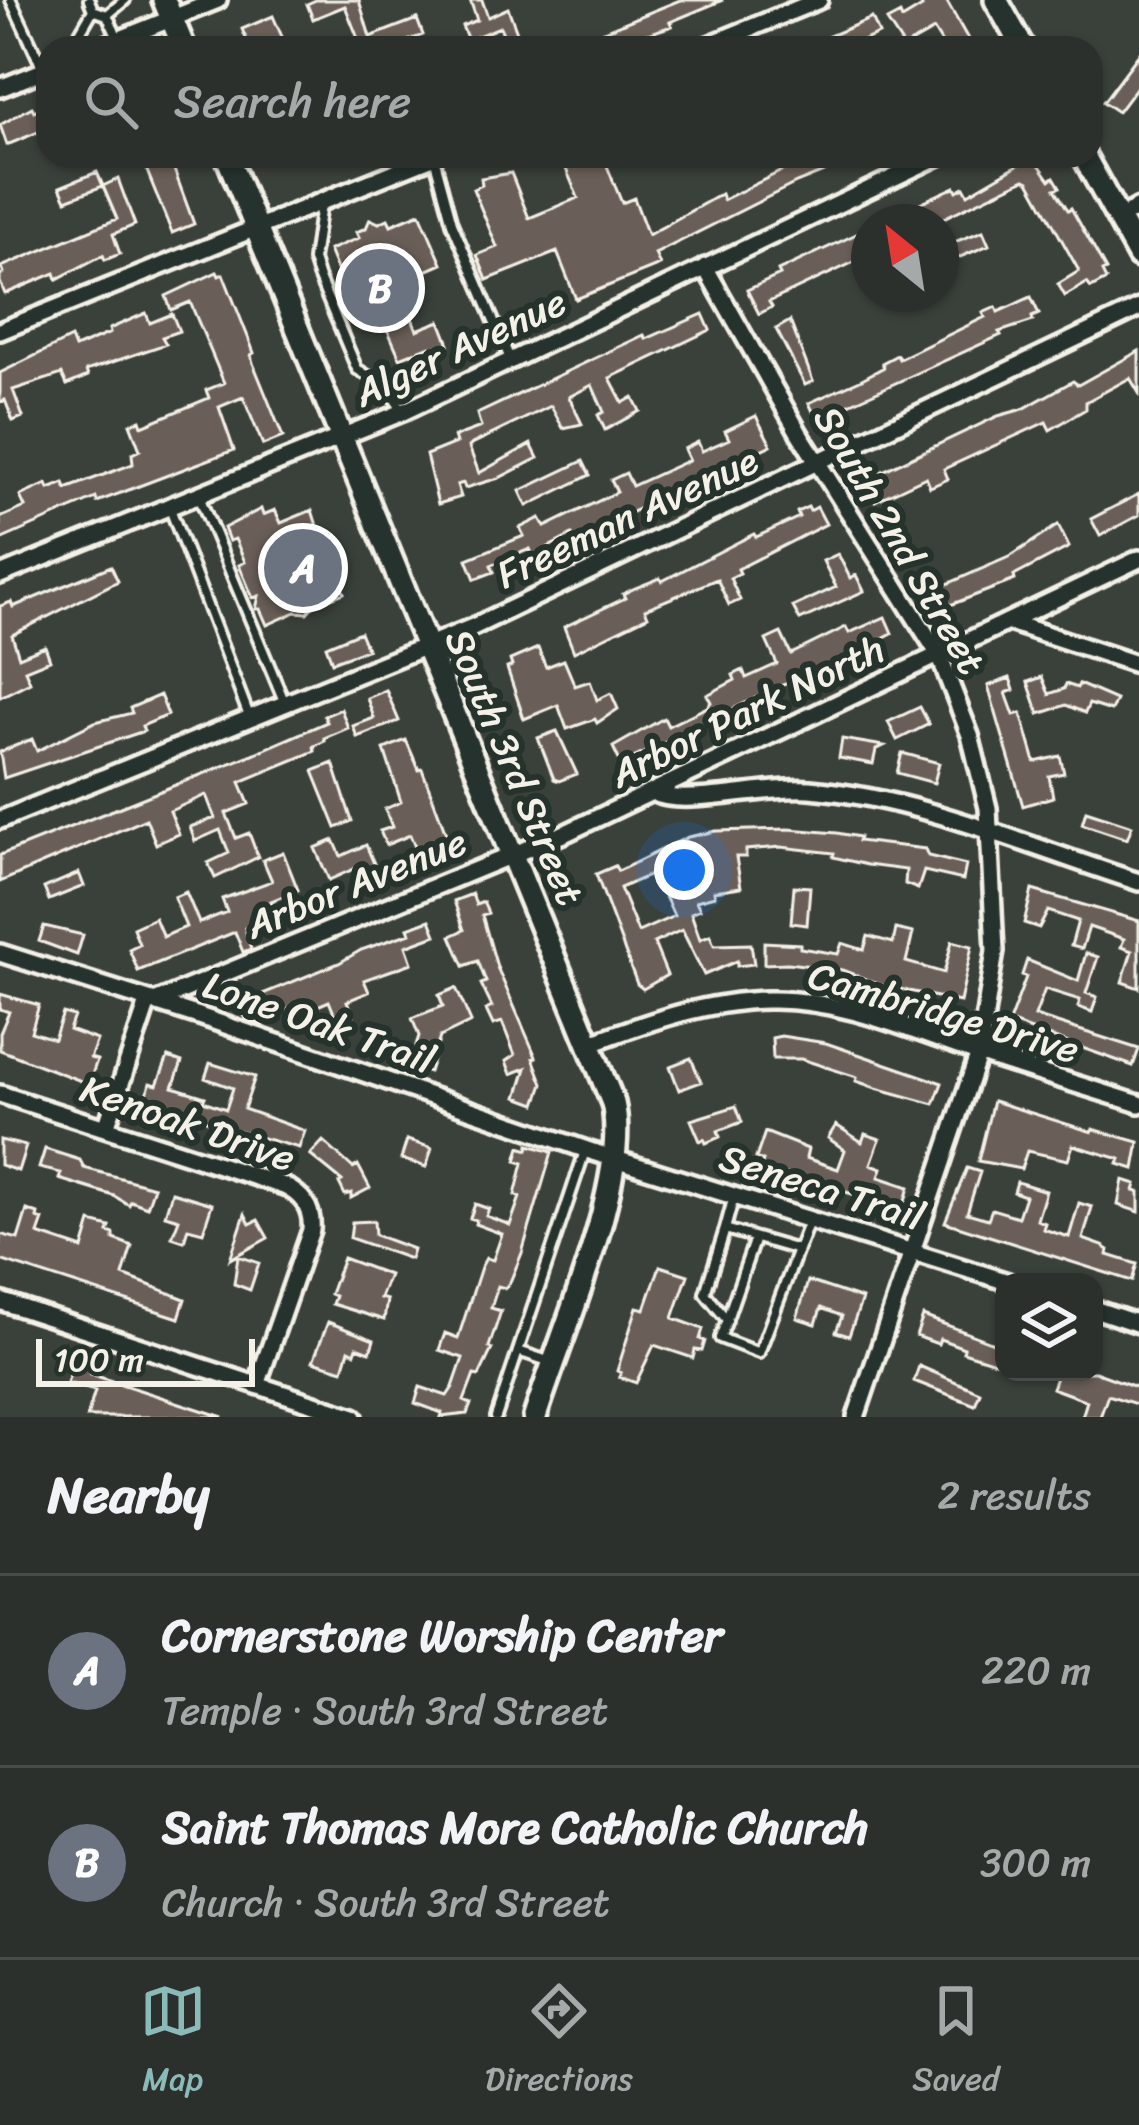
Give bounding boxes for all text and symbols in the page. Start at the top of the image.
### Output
search box [36,36,1103,168]
text: Search here [174,62,411,142]
icon: search [78,69,144,135]
north arrow [851,204,959,312]
pin: B [341,243,419,333]
street label: Alger Avenue [341,268,578,427]
street label: South 2nd Street [795,392,1005,688]
street label: Freeman Avenue [484,426,770,608]
pin: A [264,523,342,613]
street label: Arbor Park North [597,615,896,808]
street label: South 3rd Street [425,617,605,917]
street label: Arbor Avenue [234,807,477,959]
your location [654,840,714,900]
street label: Cambridge Drive [800,940,1088,1084]
street label: Lone Oak Trail [194,950,445,1094]
street label: Kenoak Drive [71,1054,305,1192]
street label: Seneca Trail [711,1123,934,1251]
map controls [995,1273,1103,1381]
button: layers [995,1273,1103,1381]
text: 100 m [54,1331,144,1389]
scale bar [36,1333,255,1386]
text: Nearby [48,1450,209,1540]
text: 2 results [937,1461,1091,1530]
text: Cornerstone Worship Center [162,1596,722,1676]
text: A [74,1636,100,1705]
text: 220 m [981,1636,1091,1705]
text: Temple · South 3rd Street [162,1676,608,1745]
text: Saint Thomas More Catholic Church [162,1788,868,1868]
text: B [75,1828,99,1897]
text: 300 m [980,1828,1091,1897]
text: Church · South 3rd Street [162,1868,610,1937]
tab: Map [140,1978,206,2108]
tab: Directions [485,1978,633,2108]
tab: Saved [912,1978,999,2108]

